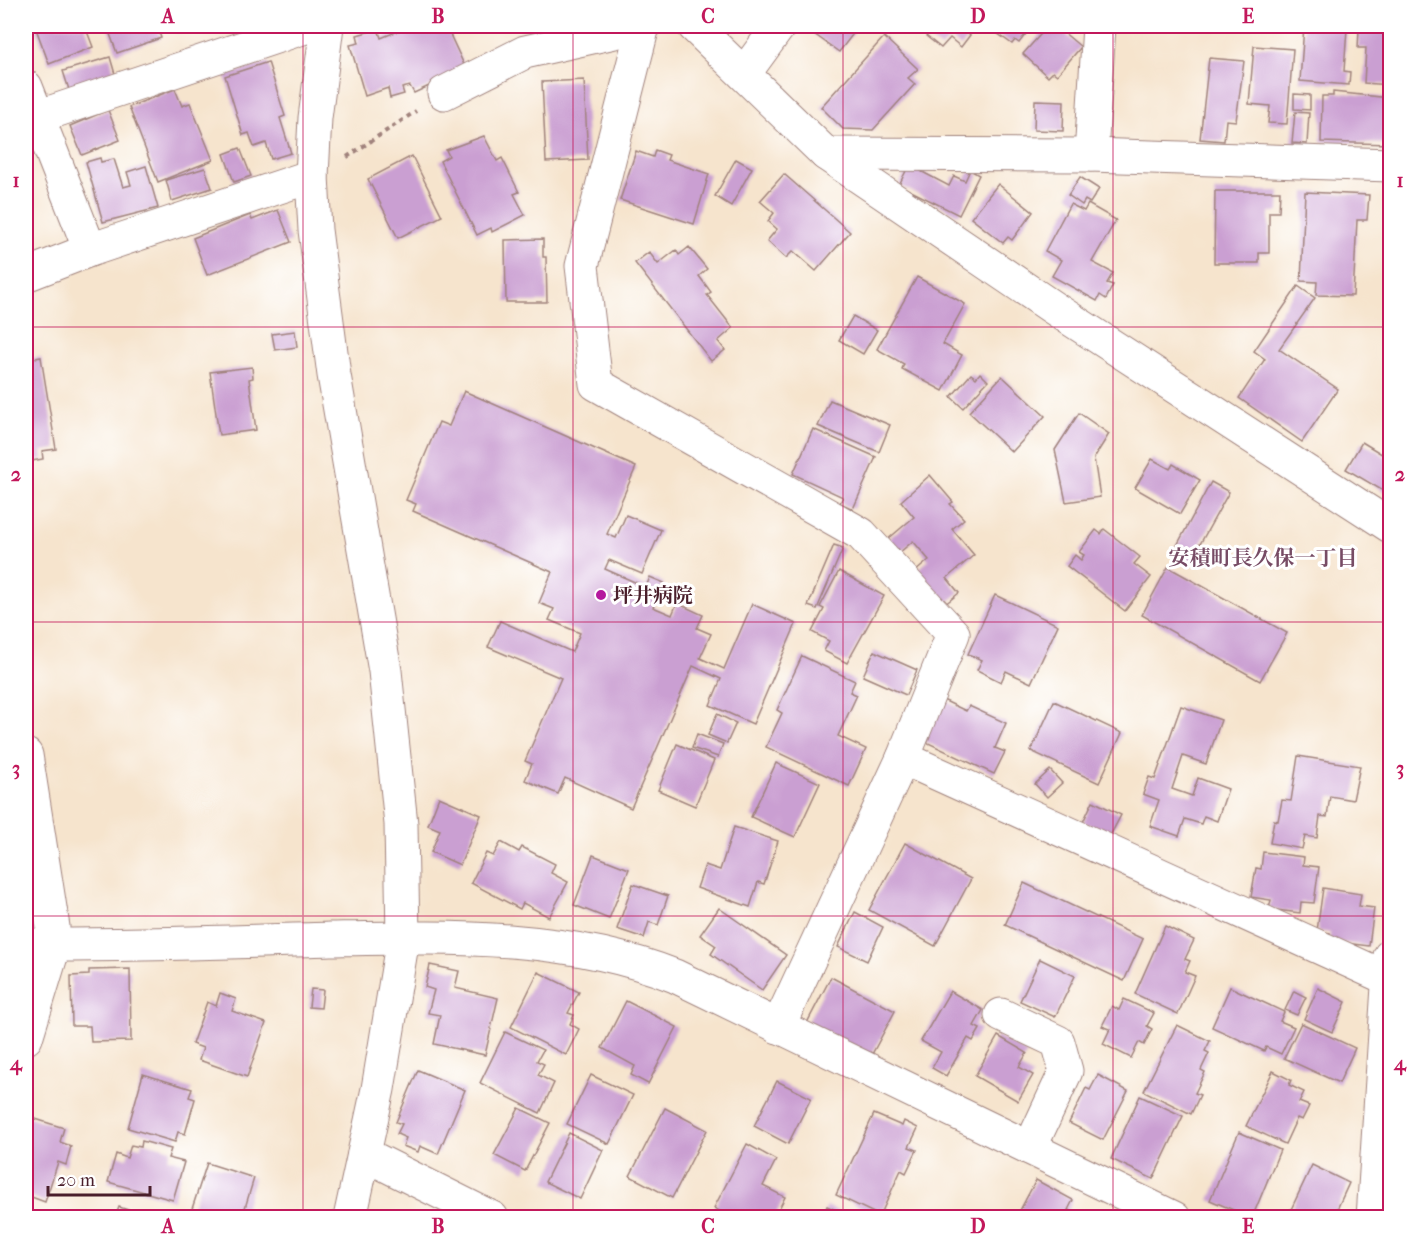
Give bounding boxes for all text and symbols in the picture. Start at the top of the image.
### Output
text: A [160,5,176,28]
text: B [431,5,445,28]
text: C [701,5,715,28]
text: D [970,5,986,28]
text: E [1242,5,1254,28]
text: 1 [12,169,20,192]
text: 1 [1396,169,1404,192]
text: 2 [11,463,21,486]
text: 2 [1395,463,1405,486]
district label: 安積町長久保一丁目 [1169,546,1358,570]
place label: 坪井病院 [613,584,693,607]
marker: 坪井病院 [594,588,608,602]
text: 3 [12,757,20,780]
text: 3 [1396,757,1404,780]
text: 4 [9,1052,23,1076]
text: 4 [1393,1052,1407,1076]
scale bar [48,1159,150,1197]
text: 20 m [57,1170,95,1191]
text: A [160,1215,176,1238]
text: B [431,1215,445,1238]
text: C [701,1215,715,1238]
text: D [970,1215,986,1238]
text: E [1242,1215,1254,1238]

